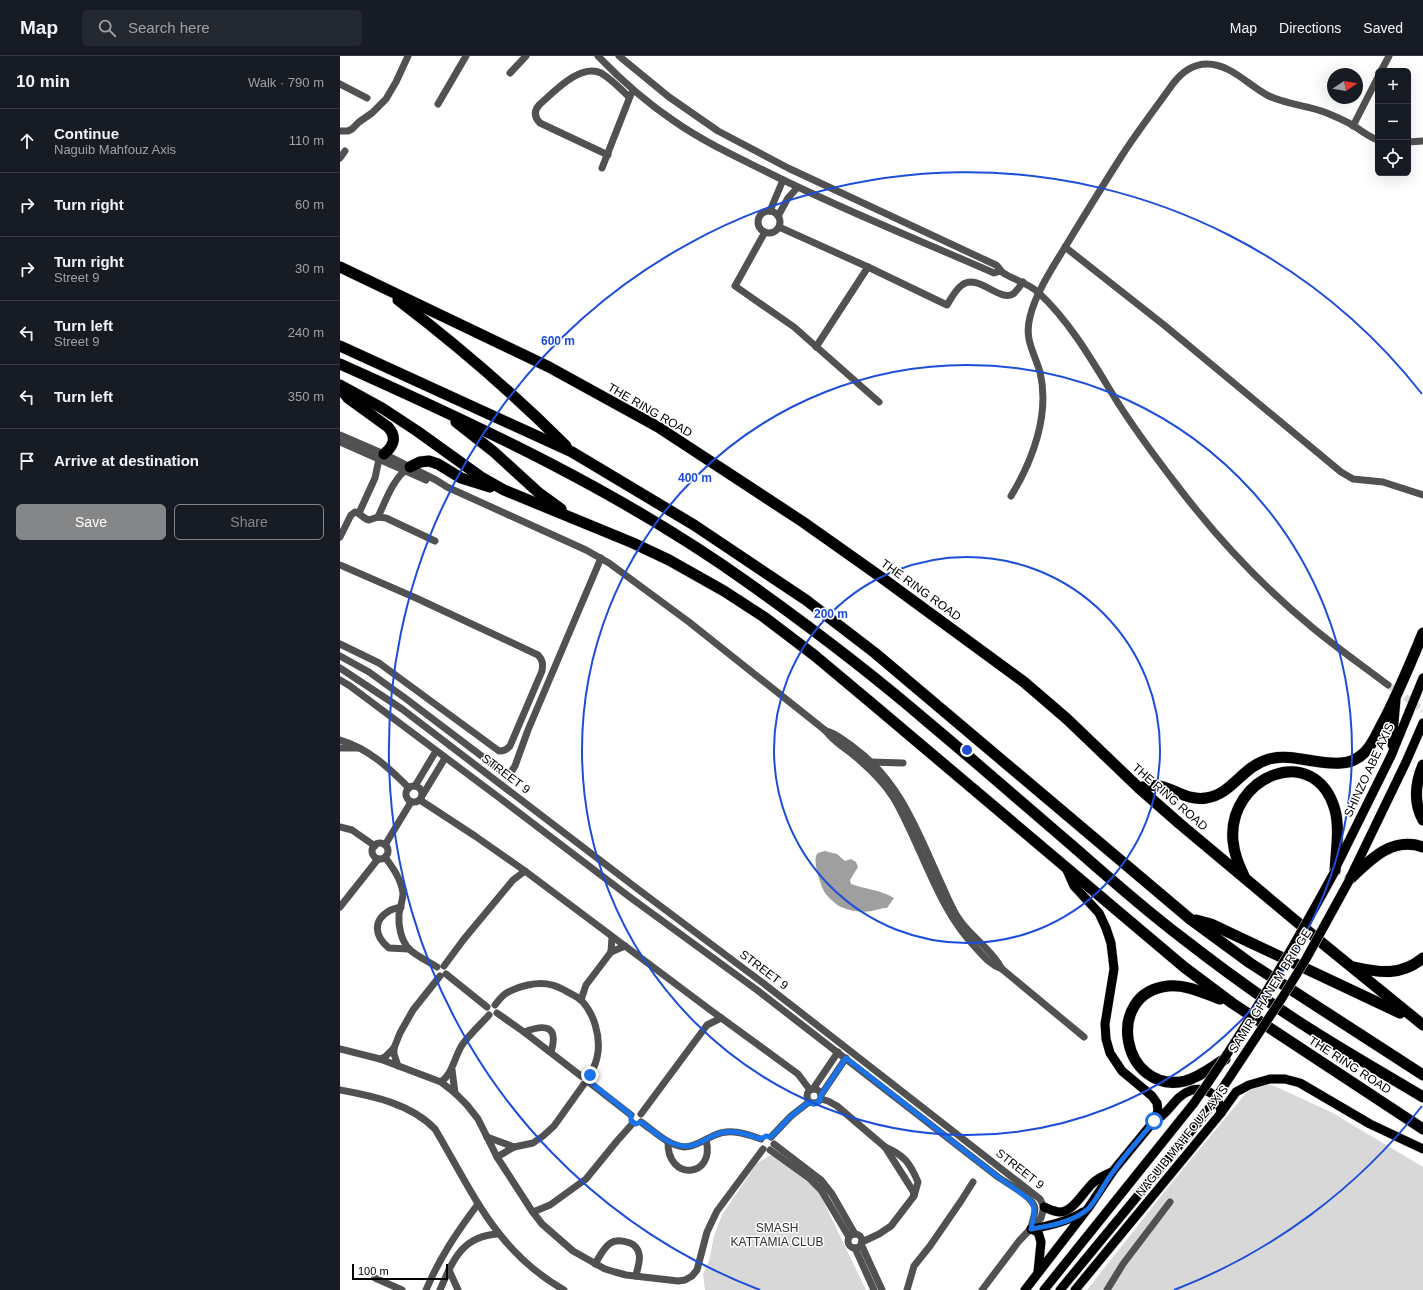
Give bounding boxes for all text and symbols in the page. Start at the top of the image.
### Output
search box [82,10,362,46]
text: Map [20,17,58,38]
icon: search [96,17,118,39]
text: Search here [128,19,210,36]
text: Map [1230,20,1257,36]
text: Directions [1279,20,1341,36]
text: Saved [1363,20,1403,36]
north arrow [1327,68,1363,104]
map controls [1375,68,1411,176]
button: + [1375,68,1411,104]
text: 10 min [16,72,70,91]
text: Walk · 790 m [248,75,324,90]
button: − [1375,104,1411,140]
text: Continue [54,125,119,142]
icon: ahead [16,130,38,152]
text: 110 m [289,133,324,148]
button: locate [1375,140,1411,176]
text: Naguib Mahfouz Axis [54,142,176,157]
icon: right [16,194,38,216]
text: Turn right [54,196,124,213]
text: 60 m [295,197,324,212]
text: Turn right [54,253,124,270]
icon: right [16,258,38,280]
text: 30 m [295,261,324,276]
text: Street 9 [54,270,100,285]
text: Turn left [54,317,113,334]
icon: left [16,322,38,344]
text: 240 m [288,325,324,340]
text: Street 9 [54,334,100,349]
text: 600 m [541,334,575,348]
street label: THE RING ROAD [605,380,695,440]
icon: left [16,386,38,408]
text: Turn left [54,388,113,405]
text: 350 m [288,389,324,404]
icon: arrive [16,450,38,472]
text: Arrive at destination [54,452,199,469]
text: 400 m [678,471,712,485]
button: Save [16,504,166,540]
button: Share [174,504,324,540]
street label: THE RING ROAD [878,556,964,624]
text: 200 m [814,607,848,621]
street label: SHINZO ABE AXIS [1341,721,1397,819]
centre of rings [960,743,974,757]
street label: STREET 9 [479,751,533,797]
street label: THE RING ROAD [1129,760,1211,834]
street label: SAMIR GHANEM BRIDGE [1226,927,1314,1055]
street label: STREET 9 [737,947,791,993]
street label: THE RING ROAD [1306,1033,1394,1097]
route end [581,1066,599,1084]
street label: NAGUIB MAHFOUZ AXIS [1133,1083,1231,1199]
route start [1145,1112,1163,1130]
street label: STREET 9 [993,1146,1047,1192]
park label: SMASH KATTAMIA CLUB [731,1221,823,1249]
scale bar [352,1262,448,1281]
text: 100 m [358,1265,389,1277]

